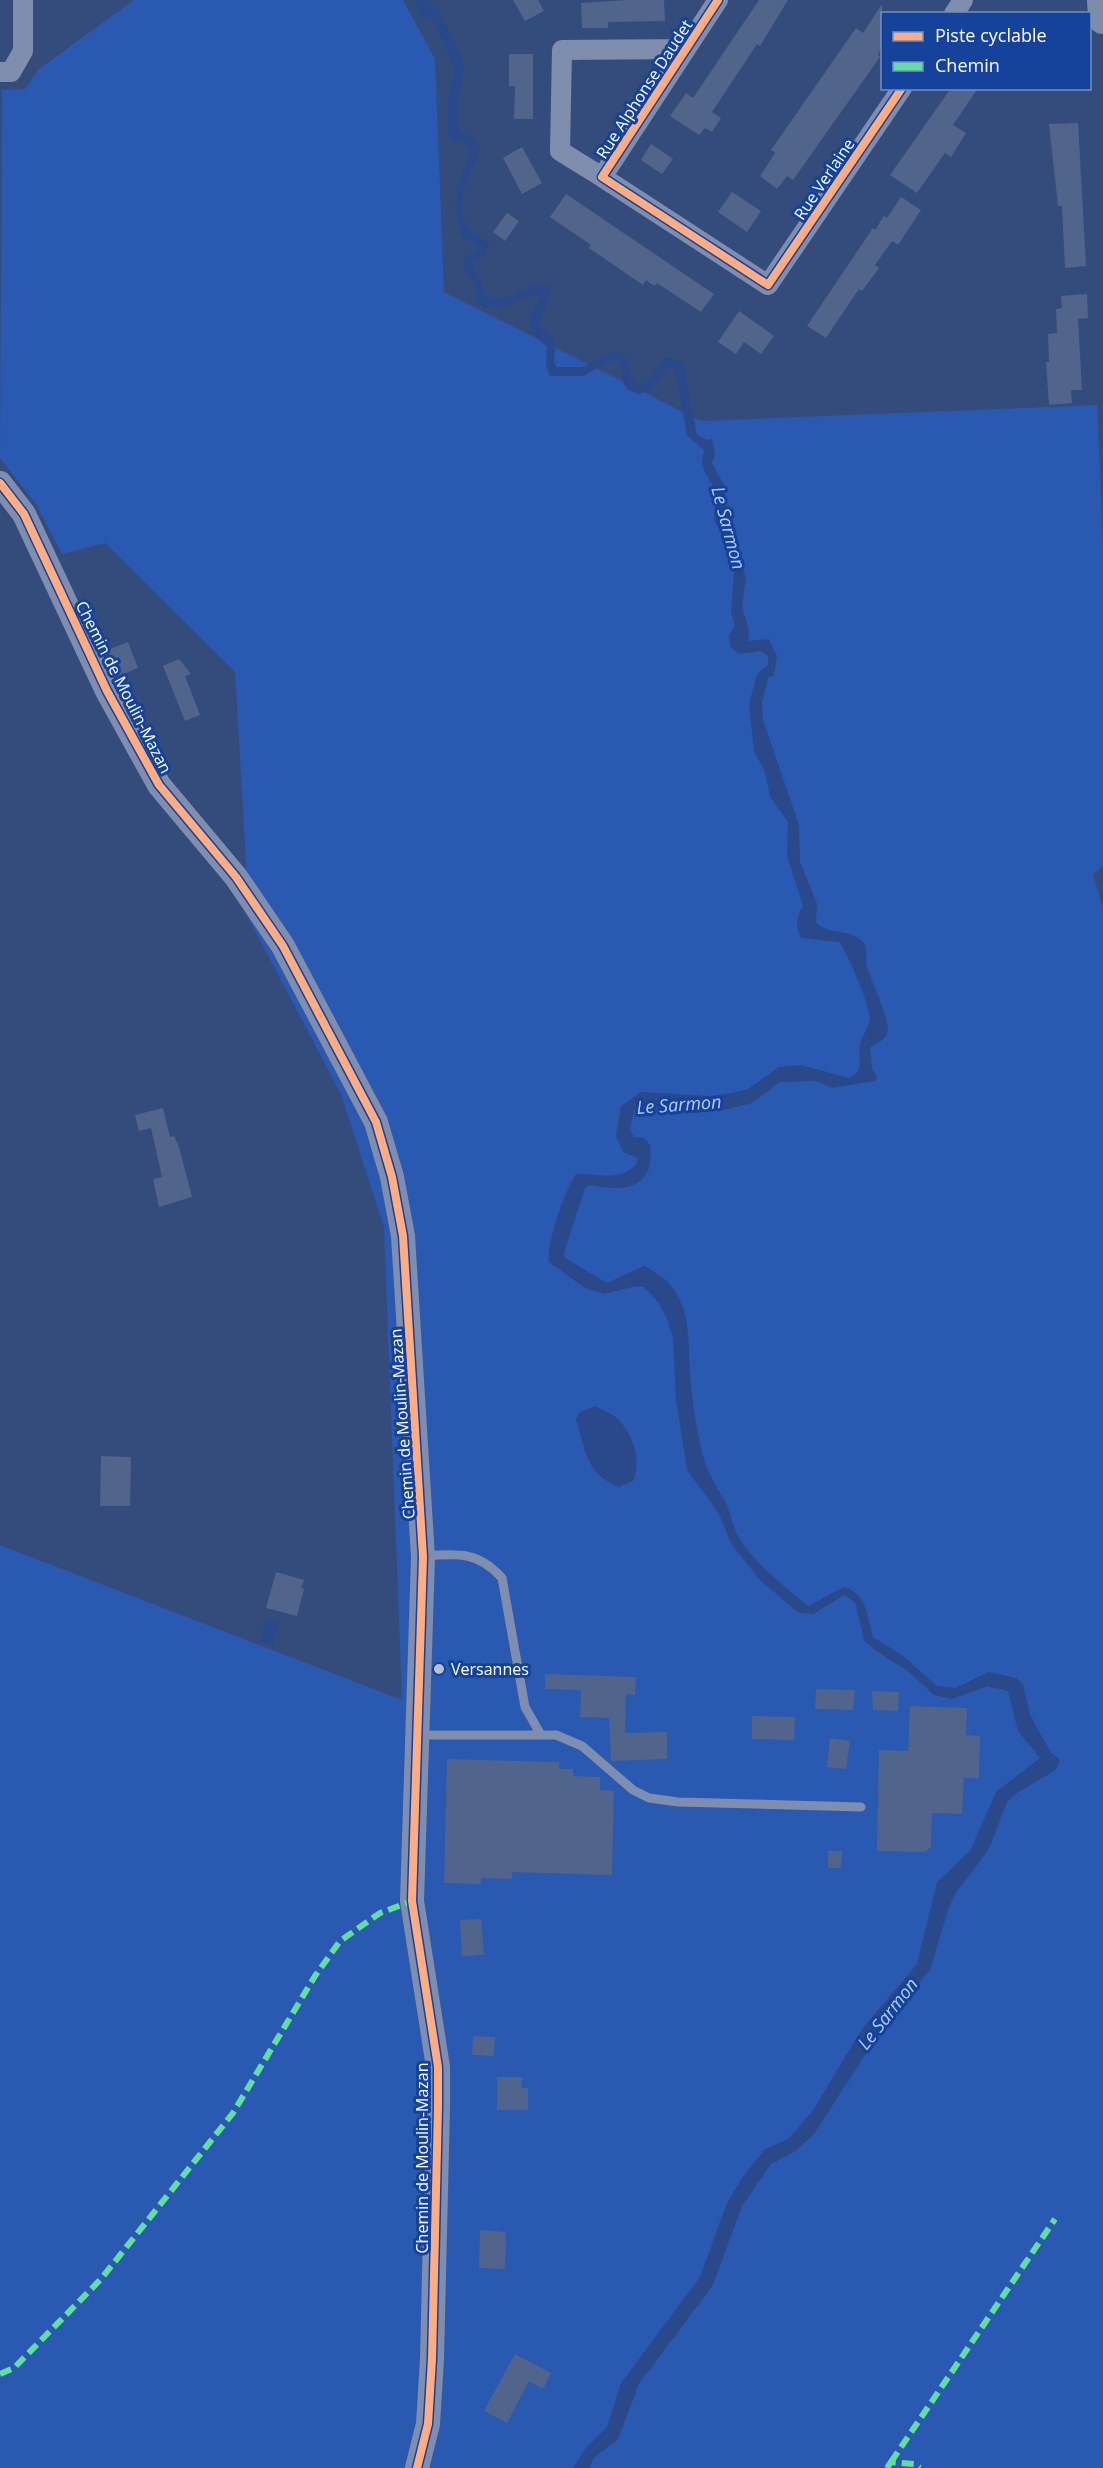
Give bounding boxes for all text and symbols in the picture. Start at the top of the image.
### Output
legend [881,12,1091,90]
street label: Rue Alphonse Daudet [591,15,697,163]
text: Piste cyclable [935,23,1047,47]
text: Chemin [935,53,1000,77]
street label: Rue Verlaine [789,134,859,224]
water label: Le Sarmon [706,484,752,572]
street label: Chemin de Moulin-Mazan [71,597,177,777]
water label: Le Sarmon [636,1089,722,1119]
street label: Chemin de Moulin-Mazan [384,1328,420,1520]
place label: Versannes [451,1658,529,1680]
marker: Versannes [432,1662,446,1676]
water label: Le Sarmon [852,1973,923,2054]
street label: Chemin de Moulin-Mazan [411,2063,433,2253]

